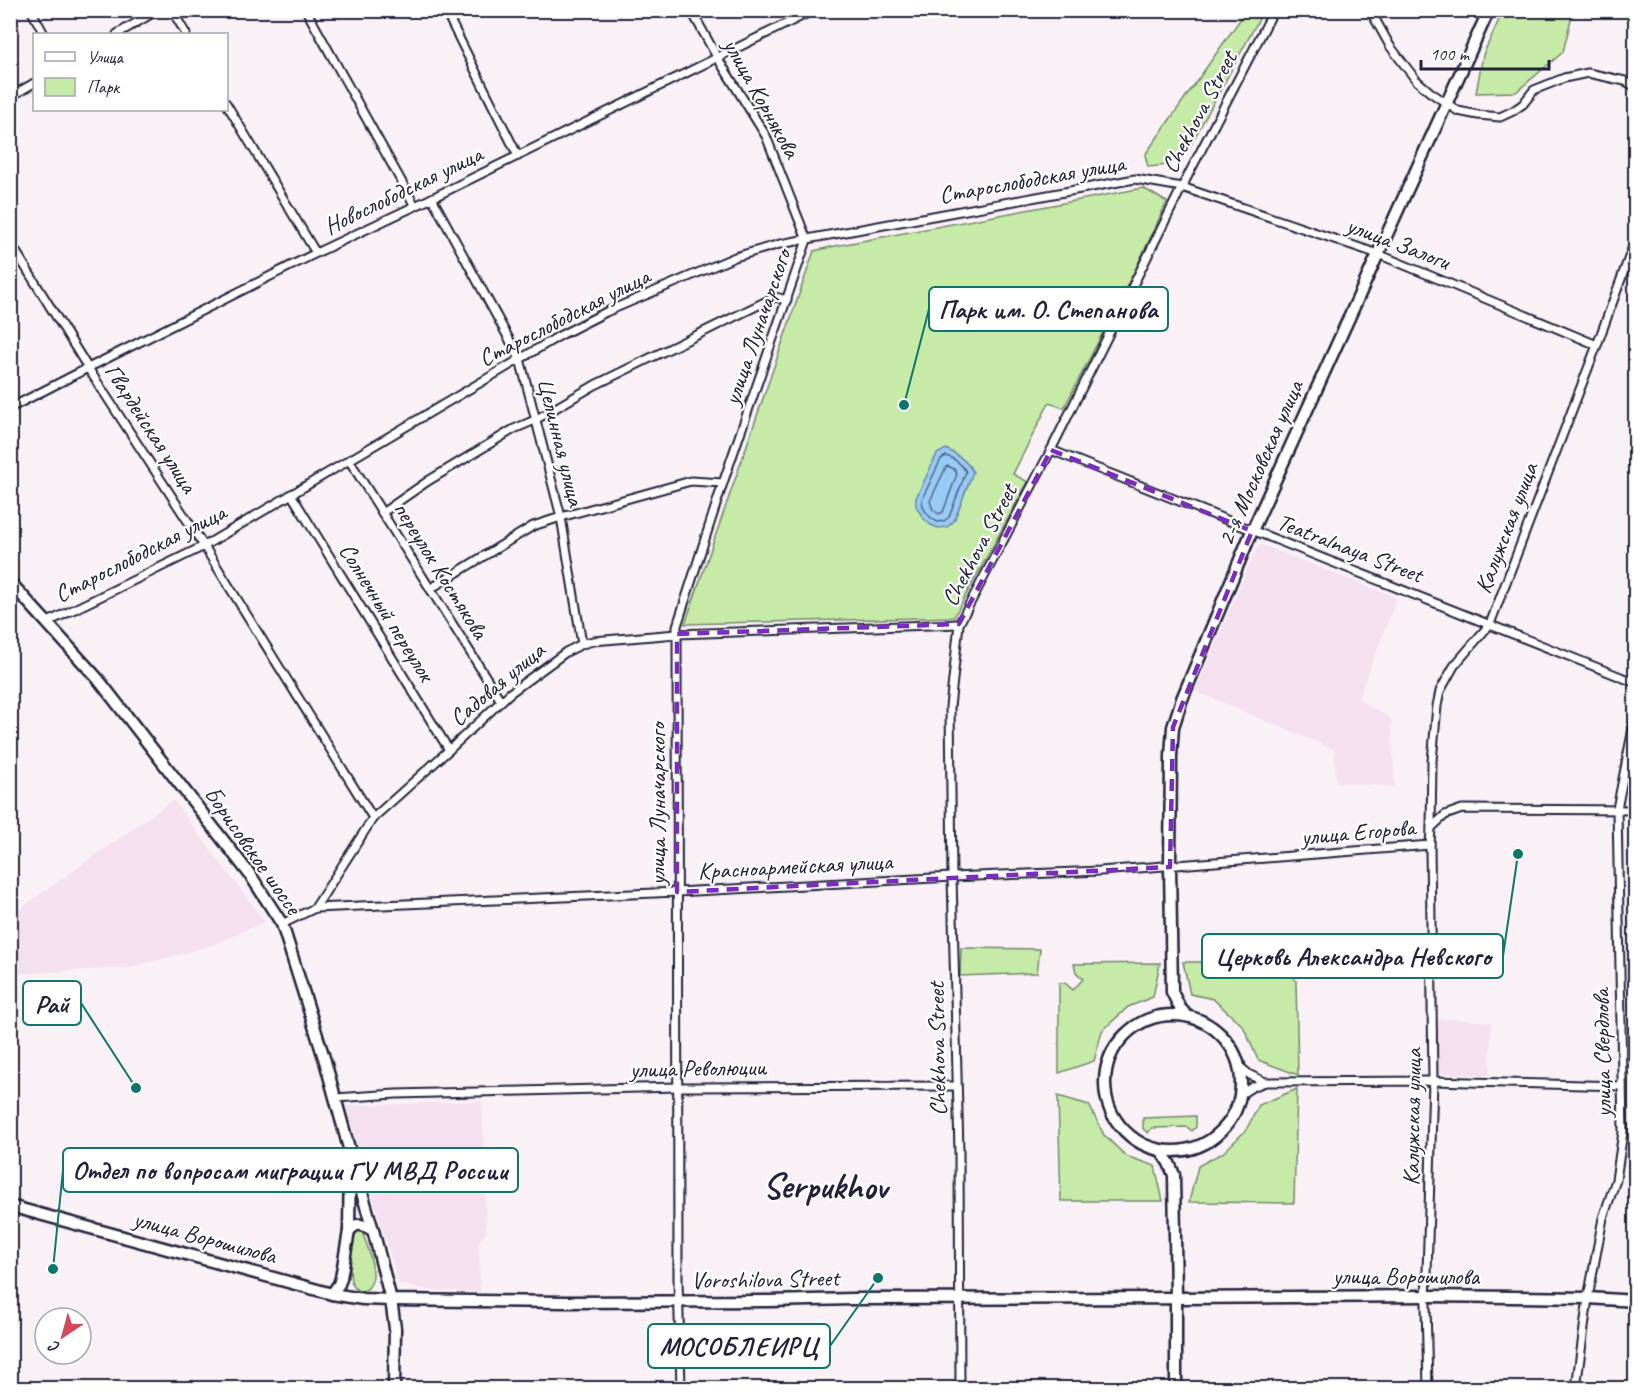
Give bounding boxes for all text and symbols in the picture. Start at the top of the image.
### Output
street label: улица Корнякова [716,31,808,165]
legend [33,33,228,111]
scale bar [1421,33,1548,71]
text: 100 m [1430,43,1471,65]
street label: Chekhova Street [1154,44,1245,178]
text: Улица [87,46,124,68]
text: Парк [87,76,121,98]
street label: Новослободская улица [319,138,489,241]
street label: Старослободская улица [937,148,1129,210]
street label: улица Залоги [1341,209,1456,277]
street label: улица Луначарского [716,243,798,411]
street label: Старослободская улица [473,260,657,373]
callout: Парк им. О. Степанова [929,287,1168,331]
text: Парк им. О. Степанова [939,293,1160,326]
street label: Гвардейская улица [98,358,205,499]
street label: Целинная улица [531,375,592,511]
street label: 2-я Московская улица [1210,375,1310,550]
street label: Калужская улица [1467,457,1545,597]
street label: Chekhova Street [934,477,1025,611]
street label: Старослободская улица [49,496,233,609]
street label: переулок Костякова [387,496,496,646]
street label: Teatralnaya Street [1273,507,1429,590]
street label: Солнечный переулок [332,537,443,689]
street label: Садовая улица [443,635,552,733]
street label: улица Луначарского [642,720,672,887]
street label: Борисовское шоссе [198,780,310,922]
street label: улица Егорова [1298,812,1418,852]
street label: Красноармейская улица [697,846,894,886]
callout: Церковь Александра Невского [1202,934,1503,978]
text: Церковь Александра Невского [1215,940,1494,973]
street label: Chekhova Street [921,980,953,1116]
callout: Рай [23,981,81,1025]
street label: улица Свердлова [1586,986,1618,1120]
text: Рай [35,988,71,1021]
street label: Калужская улица [1396,1047,1428,1186]
street label: улица Революции [628,1052,768,1084]
callout: Отдел по вопросам миграции ГУ МВД России [63,1148,518,1192]
text: Отдел по вопросам миграции ГУ МВД России [72,1154,510,1187]
district label: Serpukhov [763,1163,890,1209]
street label: улица Ворошилова [128,1203,281,1271]
street label: улица Ворошилова [1331,1261,1481,1291]
street label: Voroshilova Street [691,1263,841,1295]
north arrow [33,1306,93,1366]
callout: МОСОБЛЕИРЦ [648,1324,830,1368]
text: МОСОБЛЕИРЦ [660,1330,821,1363]
text: С [44,1336,64,1358]

